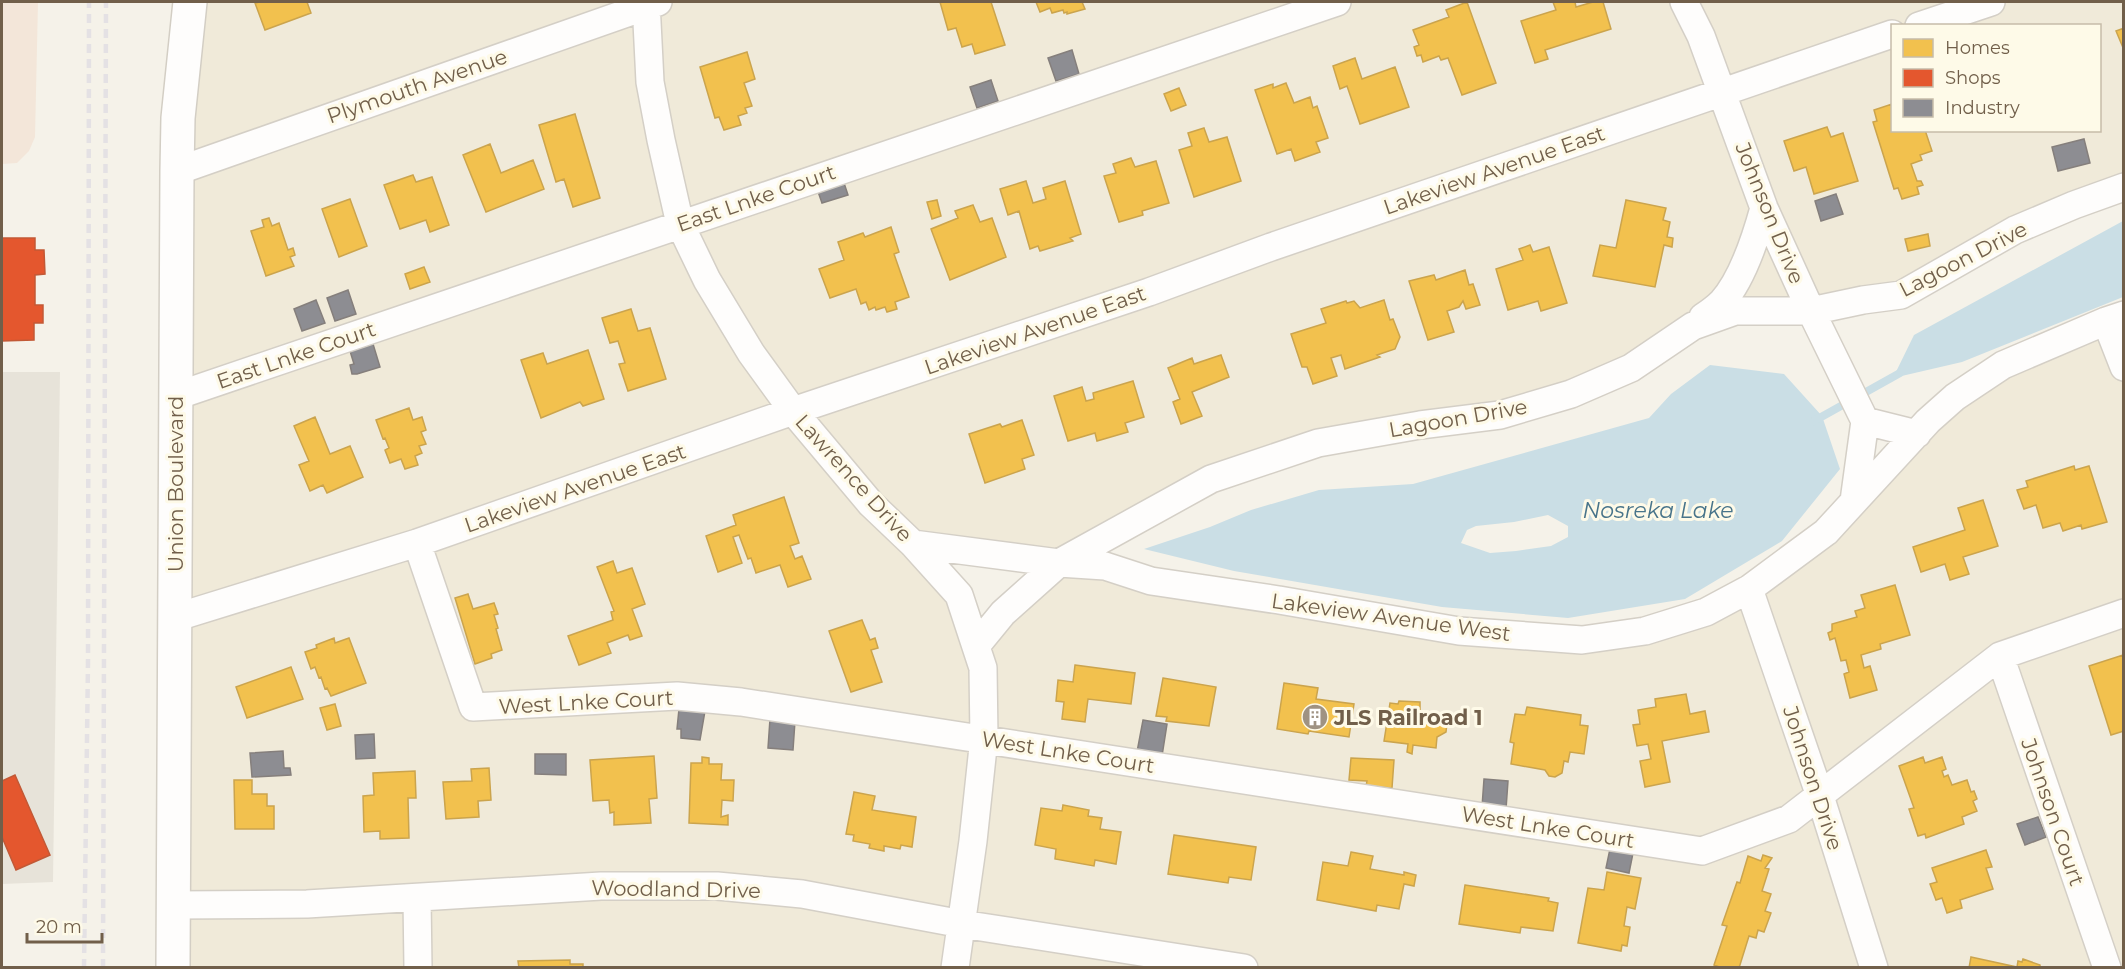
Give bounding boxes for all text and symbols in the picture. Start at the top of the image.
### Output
legend [1891,24,2101,132]
text: Homes [1945,37,2010,59]
street label: Plymouth Avenue [324,43,510,129]
text: Shops [1945,67,2001,89]
text: Industry [1945,97,2020,119]
street label: Lakeview Avenue East [1380,120,1608,220]
street label: Johnson Drive [1730,138,1810,287]
street label: East Lnke Court [673,159,839,237]
street label: Lagoon Drive [1895,216,2031,302]
street label: Lakeview Avenue East [921,280,1149,380]
street label: East Lnke Court [213,316,379,394]
street label: Lagoon Drive [1387,394,1529,442]
street label: Union Boulevard [163,396,188,572]
street label: Lawrence Drive [790,409,918,547]
street label: Lakeview Avenue East [461,438,689,538]
water label: Nosreka Lake [1582,497,1734,524]
street label: Lakeview Avenue West [1270,588,1512,646]
street label: West Lnke Court [498,685,674,719]
building icon: JLS Railroad 1 [1300,702,1330,732]
street label: Johnson Drive [1778,702,1848,853]
place label: JLS Railroad 1 [1333,705,1482,730]
street label: West Lnke Court [980,726,1156,778]
street label: Johnson Court [2016,734,2090,889]
street label: West Lnke Court [1460,801,1636,853]
street label: Woodland Drive [591,875,761,903]
scale bar [27,906,102,944]
text: 20 m [36,916,82,938]

